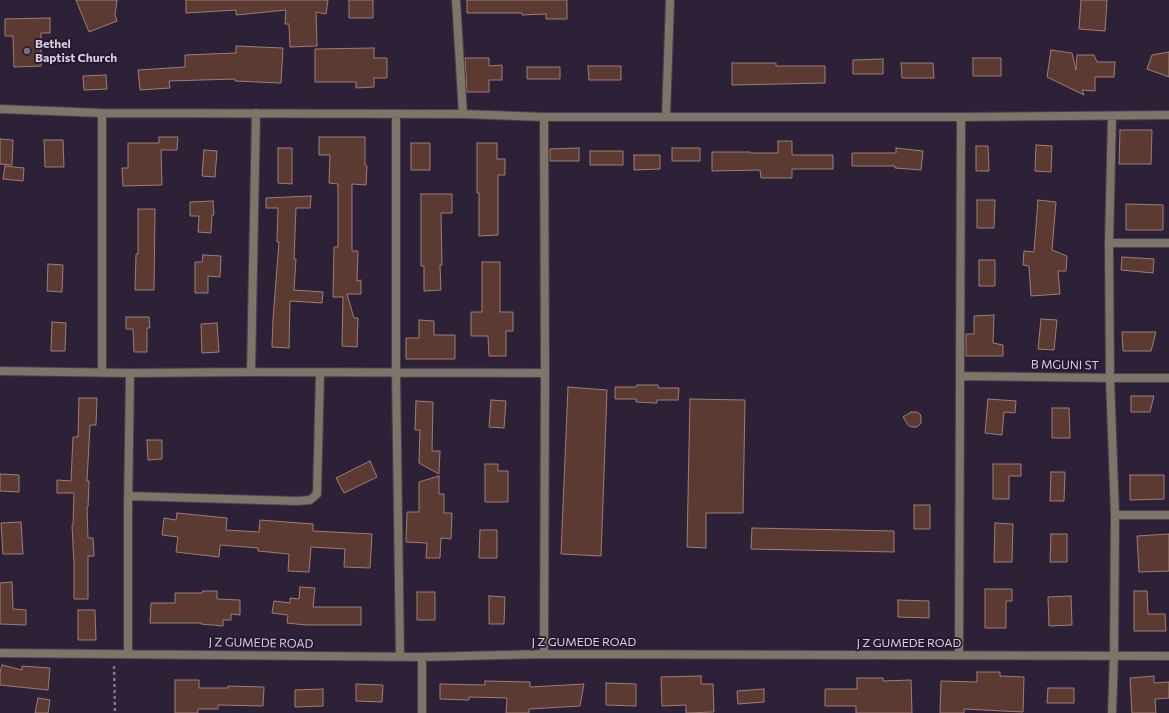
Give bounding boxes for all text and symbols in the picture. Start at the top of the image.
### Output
place label: Bethel Baptist Church [35,37,117,65]
marker: Bethel Baptist Church [22,46,32,56]
street label: B MGUNI ST [1031,357,1099,373]
street label: J Z GUMEDE ROAD [208,635,314,651]
street label: J Z GUMEDE ROAD [532,635,636,649]
street label: J Z GUMEDE ROAD [857,636,961,650]

